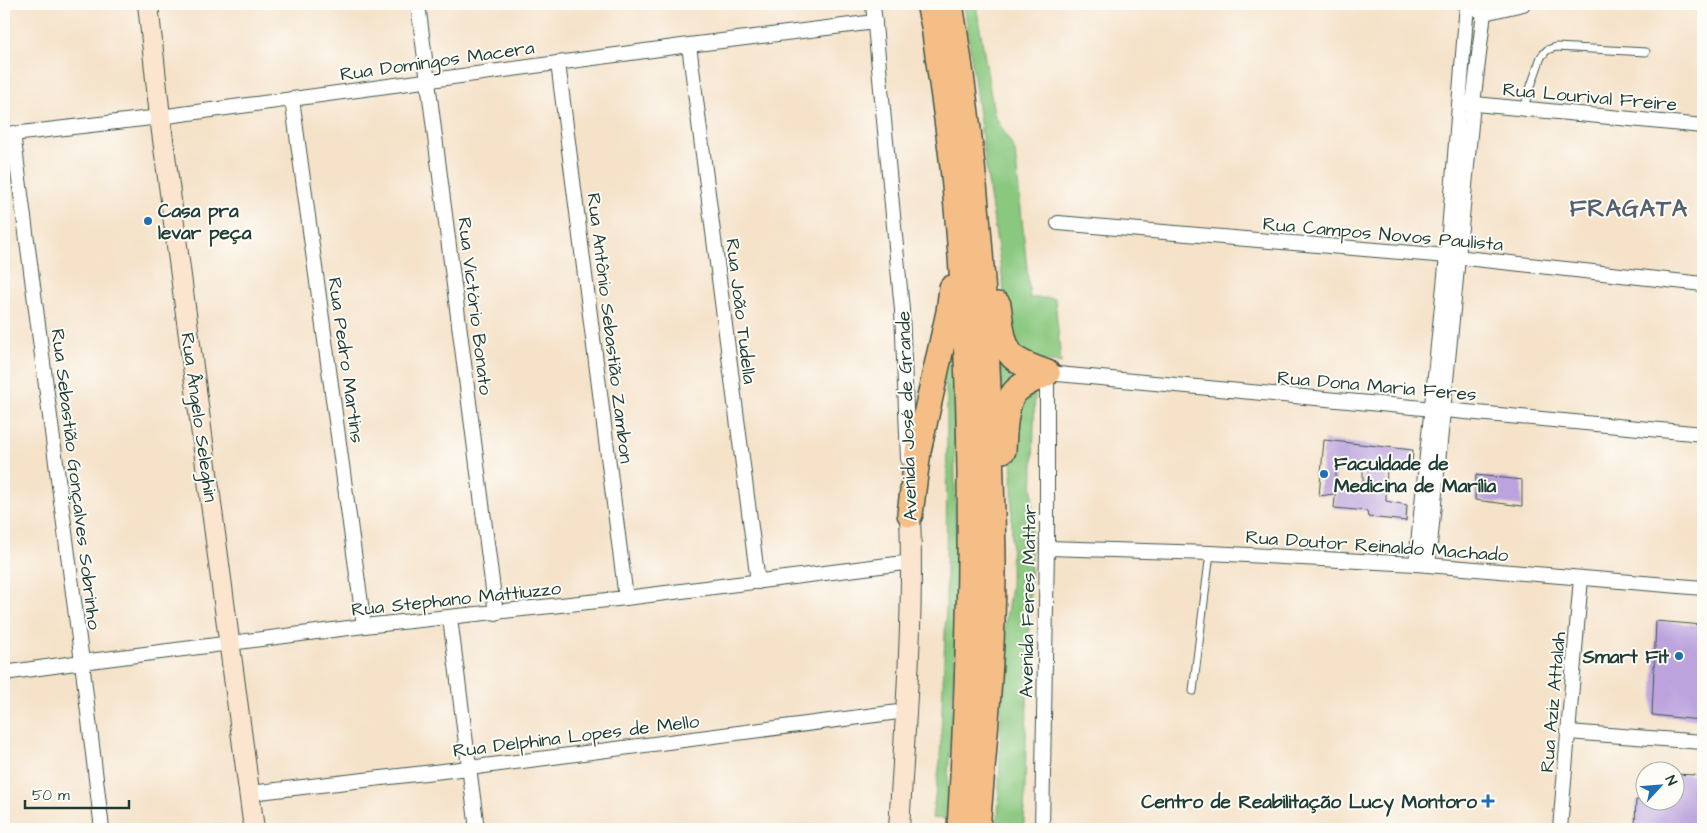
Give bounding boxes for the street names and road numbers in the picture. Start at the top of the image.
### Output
street label: Rua Domingos Macera [338,34,537,89]
street label: Rua Lourival Freire [1502,76,1678,119]
street label: Rua Antônio Sebastião Zambon [580,191,640,465]
street label: Rua Campos Novos Paulista [1262,211,1505,258]
street label: Rua Victório Bonato [450,216,499,397]
street label: Rua João Tudella [718,237,763,386]
street label: Rua Pedro Martins [321,276,370,445]
street label: Avenida José de Grande [890,310,925,522]
street label: Rua Sebastião Gonçalves Sobrinho [44,327,107,632]
street label: Rua Ângelo Seleghin [172,331,224,504]
street label: Rua Dona Maria Feres [1276,364,1478,409]
street label: Avenida Feres Mattar [1013,503,1044,698]
street label: Rua Doutor Reinaldo Machado [1245,524,1510,569]
street label: Rua Stephano Mattiuzzo [350,575,563,624]
street label: Rua Aziz Attalah [1534,630,1573,774]
street label: Rua Delphina Lopes de Mello [452,708,701,765]

